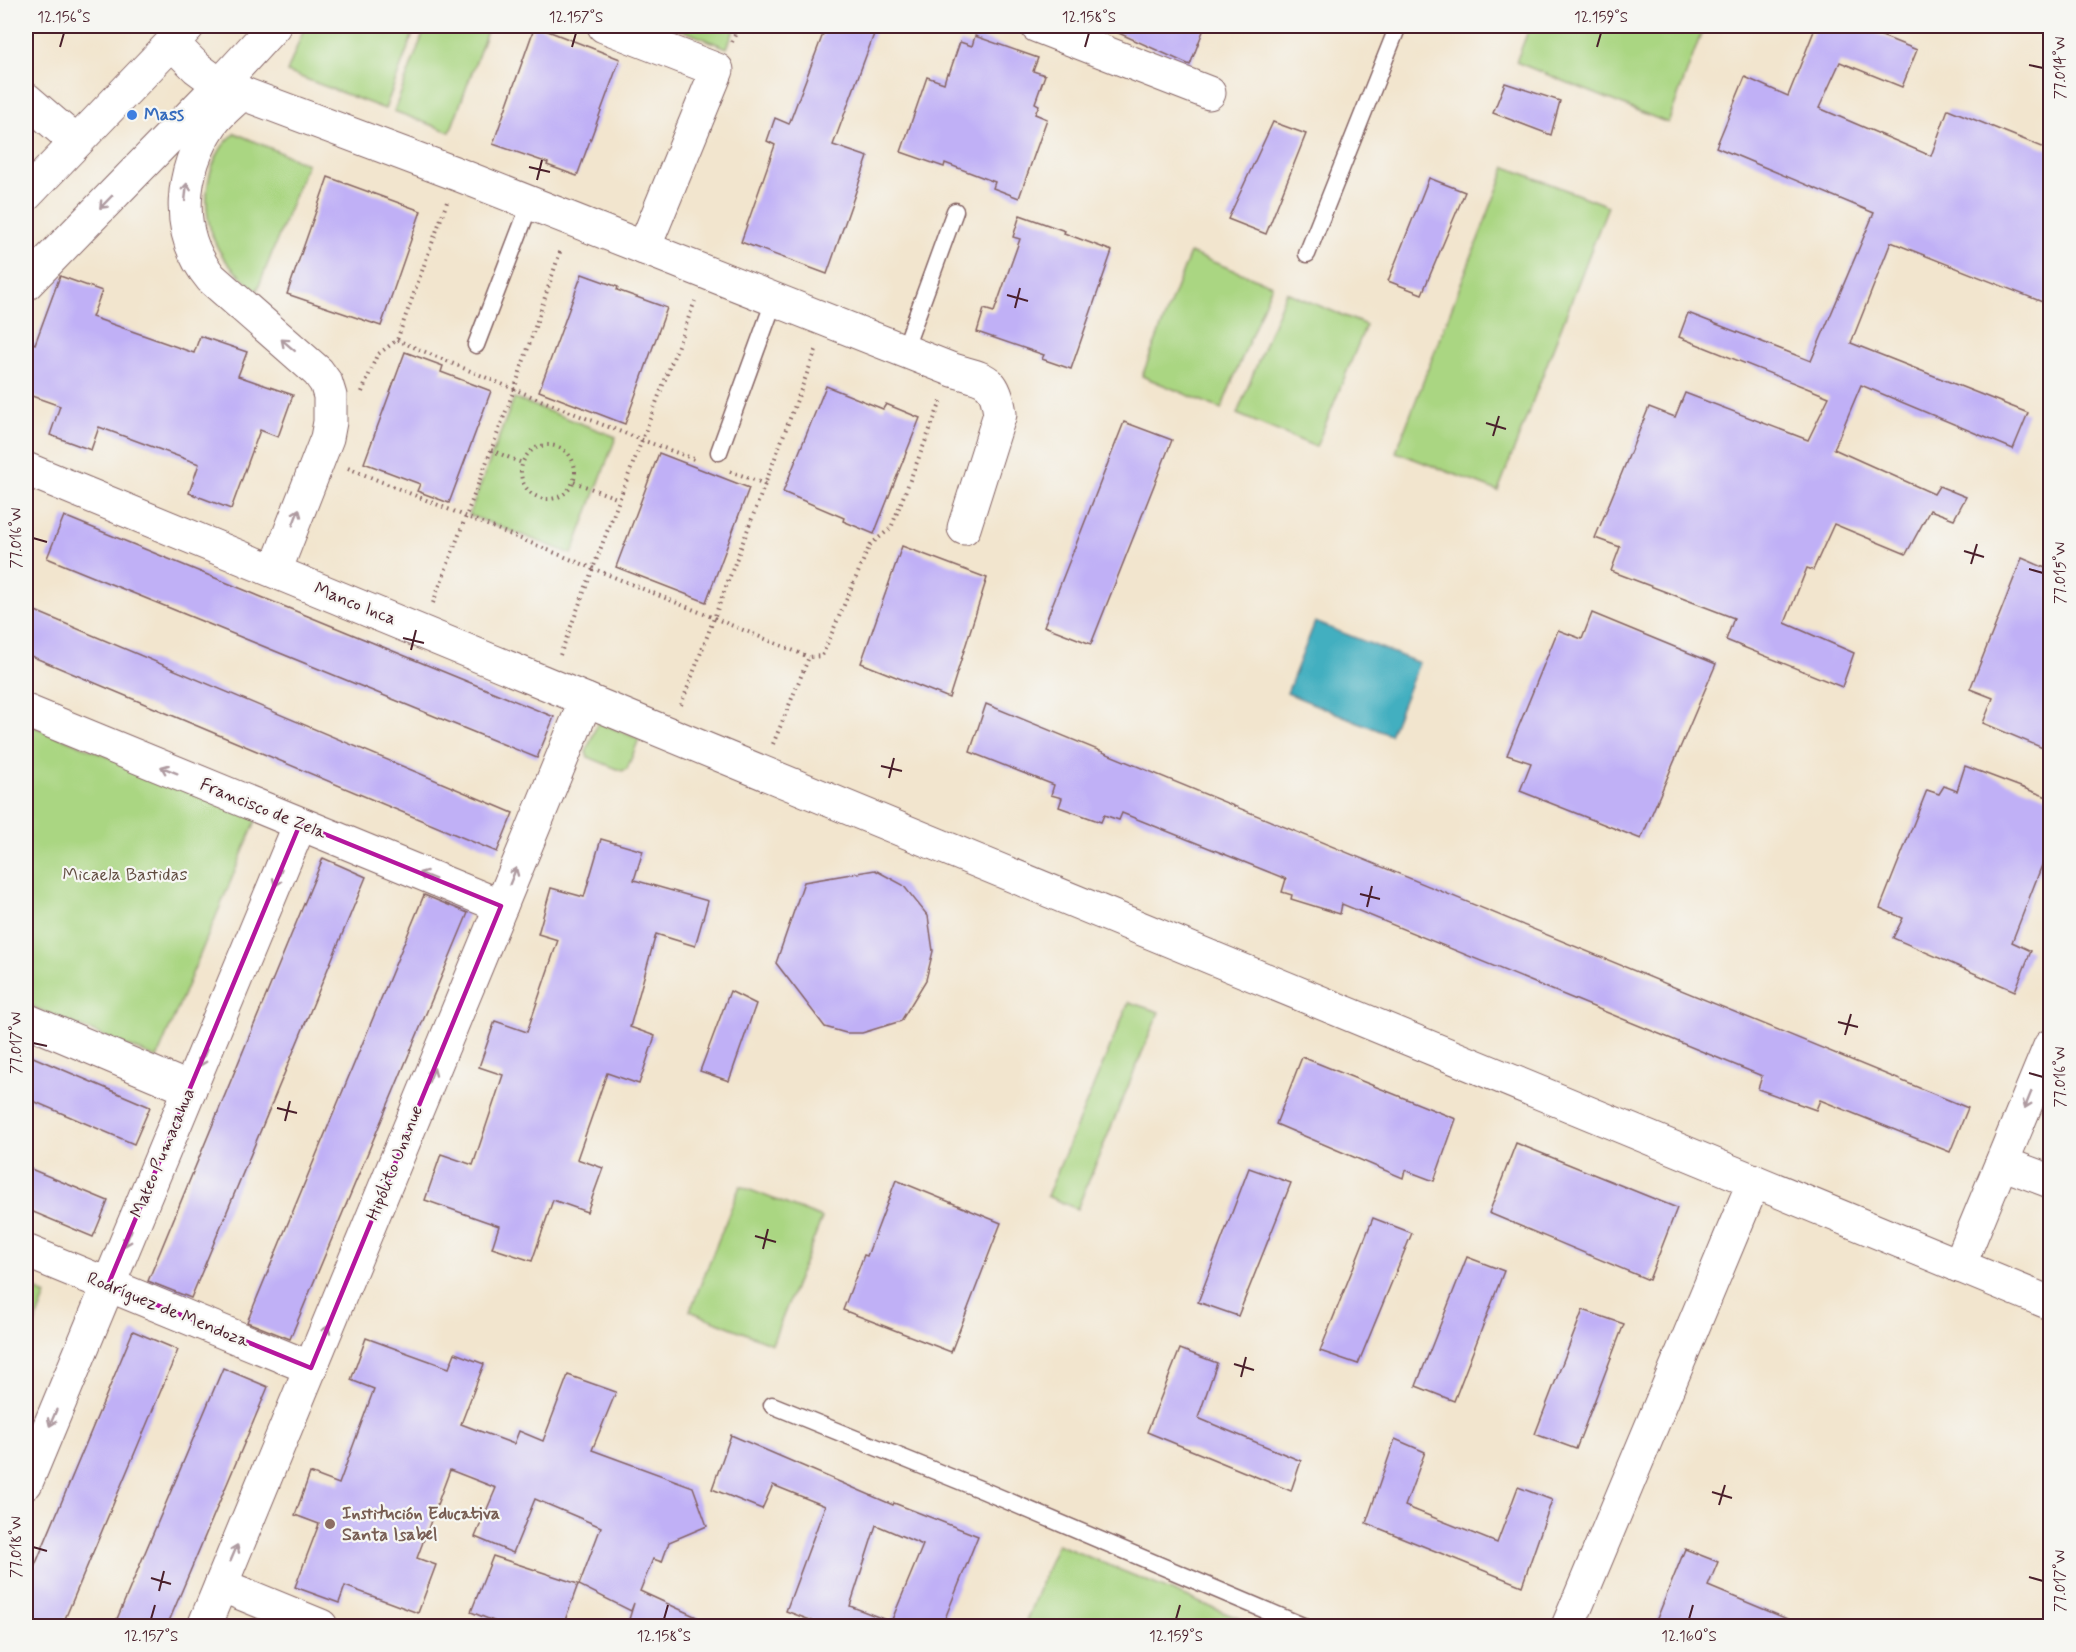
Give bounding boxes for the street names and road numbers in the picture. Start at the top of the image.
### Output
street label: Manco Inca [310,577,400,631]
street label: Francisco de Zela [196,773,330,845]
street label: Mateo Pumacahua [125,1084,201,1222]
street label: Hipólito Unanue [361,1102,429,1224]
street label: Rodríguez de Mendoza [83,1266,253,1354]

